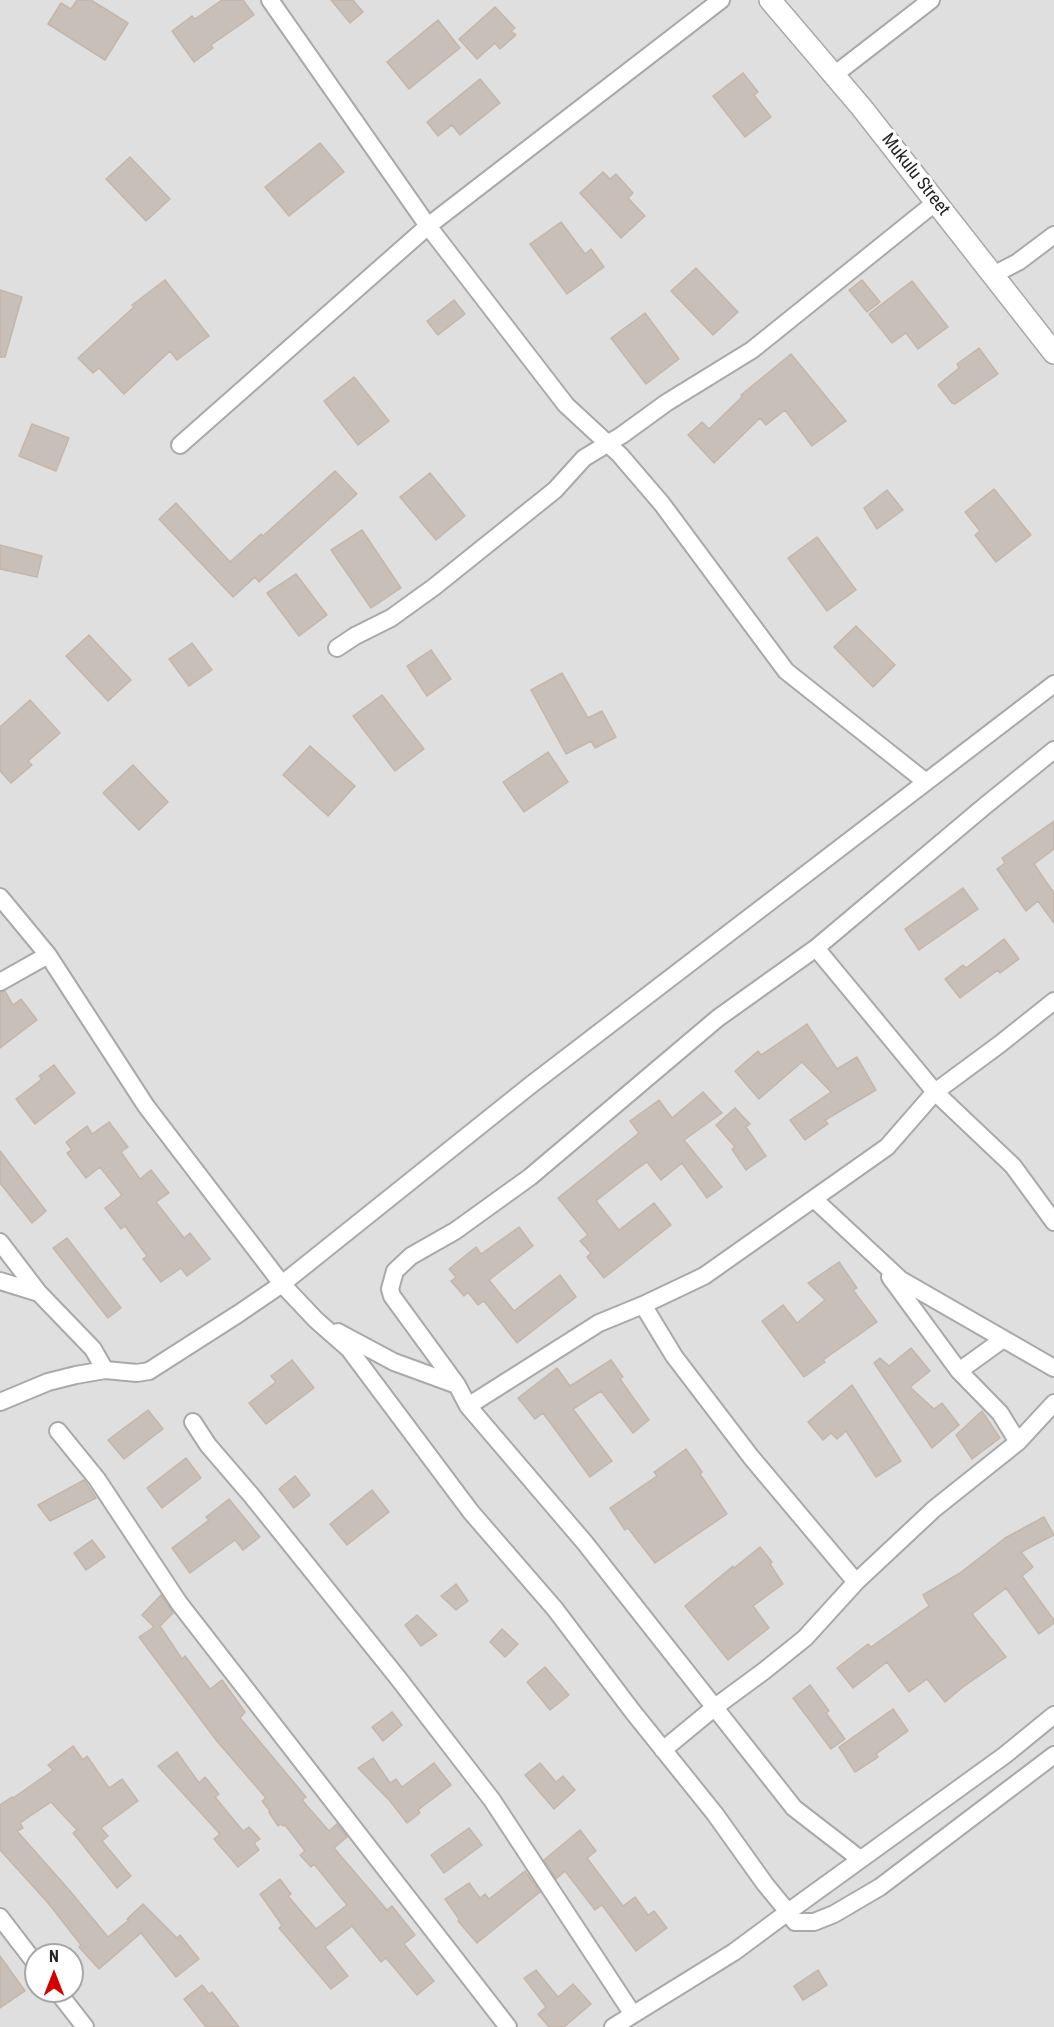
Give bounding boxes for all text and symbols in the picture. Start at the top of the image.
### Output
street label: Mukulu Street [876,130,954,220]
north arrow [24,1943,84,2003]
text: N [49,1947,59,1966]

